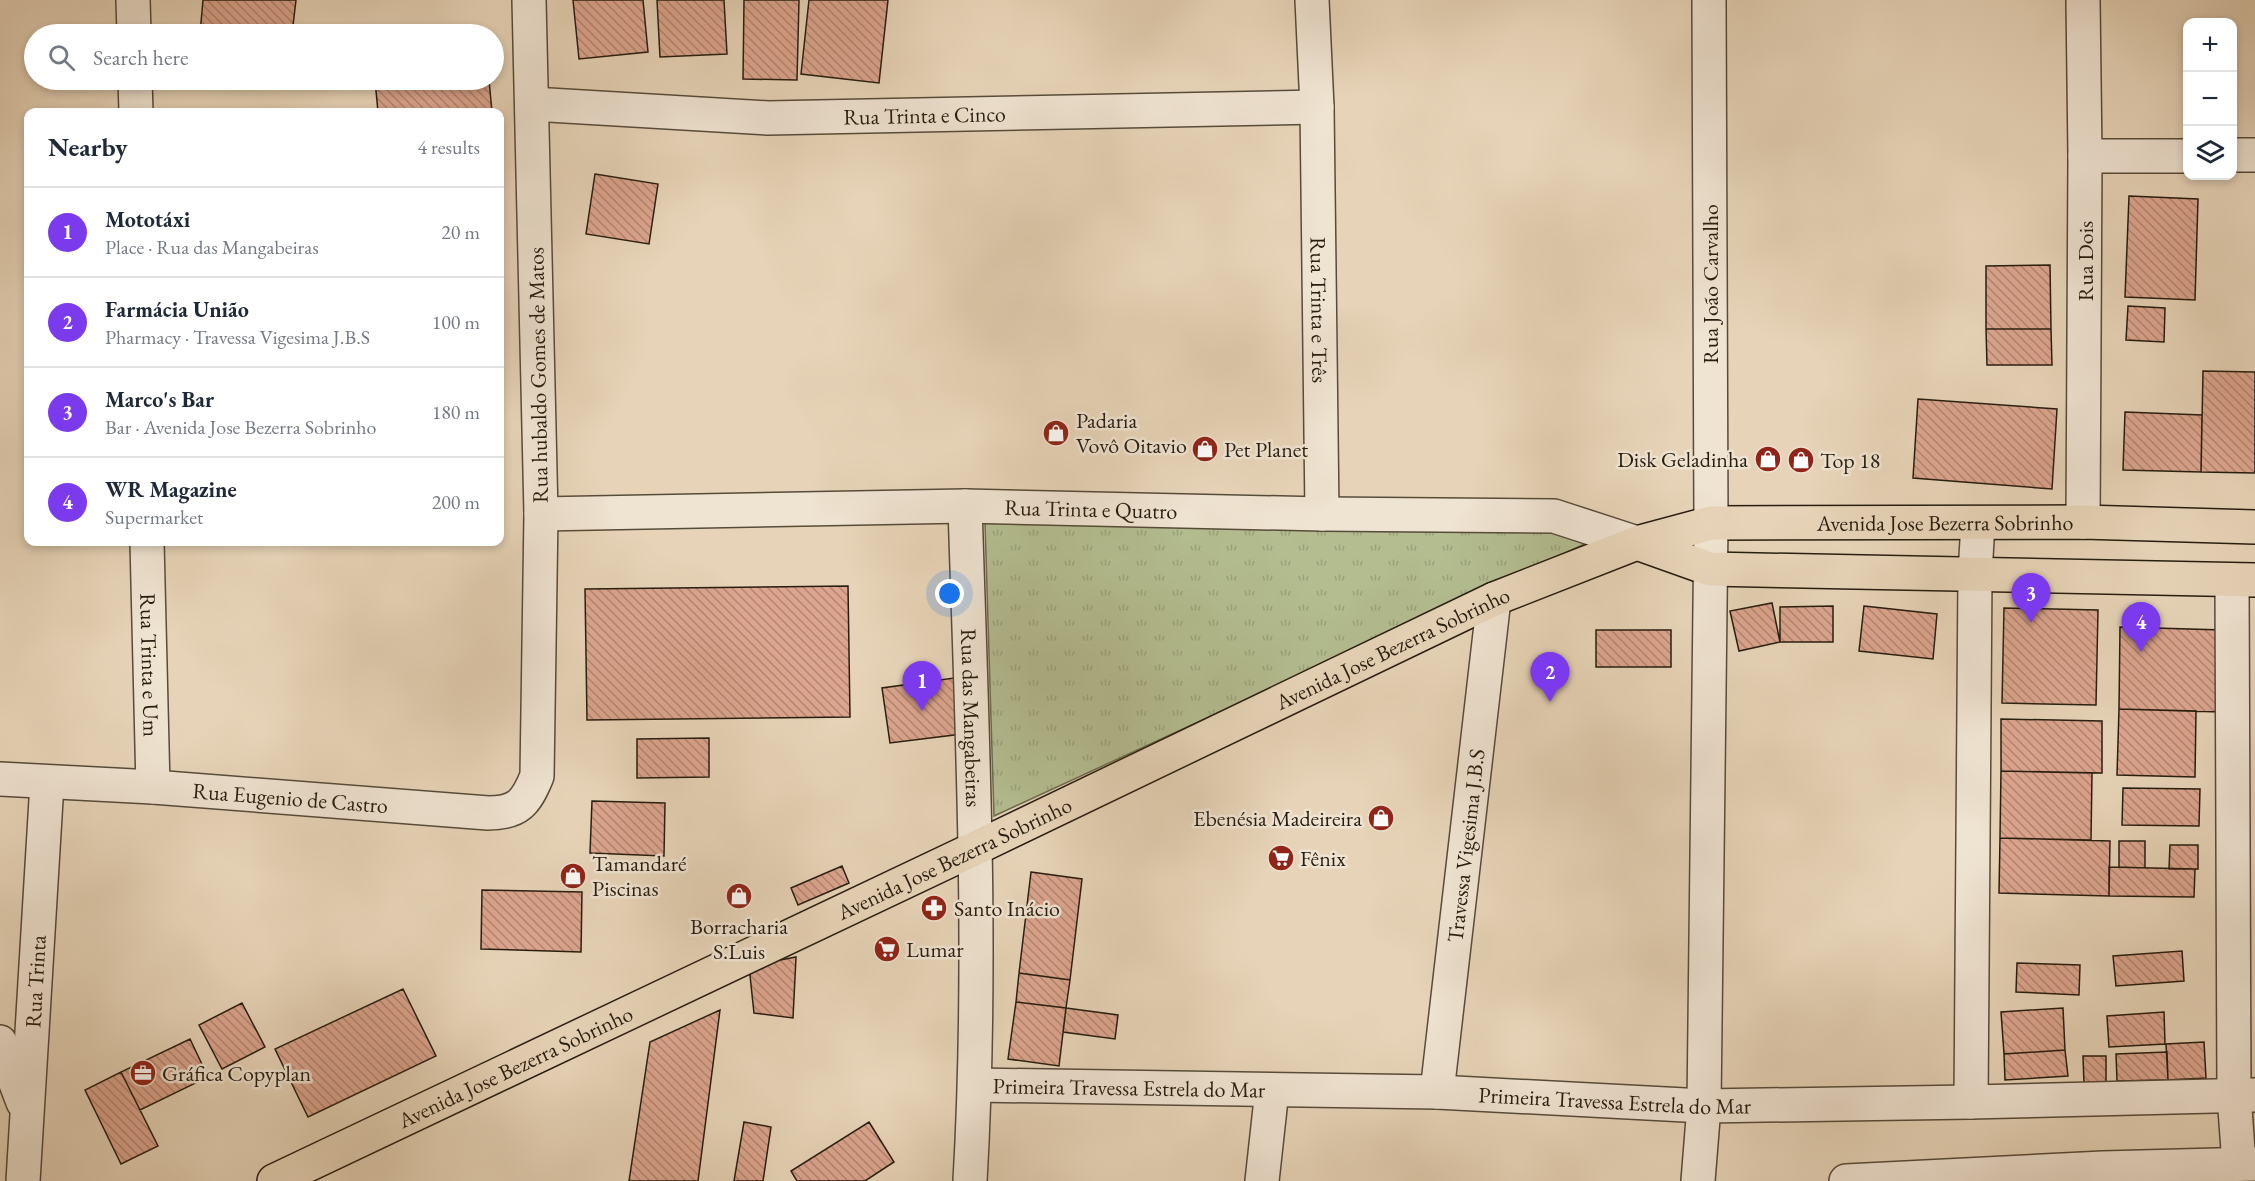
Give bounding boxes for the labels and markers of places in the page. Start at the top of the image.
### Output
place label: Padaria Vovô Oitavio [1076,406,1187,460]
shop icon: Padaria Vovô Oitavio [1041,418,1071,448]
shop icon: Pet Planet [1190,434,1220,464]
place label: Pet Planet [1224,435,1308,464]
shop icon: Disk Geladinha [1753,444,1783,474]
place label: Disk Geladinha [1617,445,1748,474]
shop icon: Top 18 [1786,445,1816,475]
place label: Top 18 [1820,446,1880,475]
pin: 3 [2012,574,2050,623]
pin: 4 [2122,602,2160,652]
pin: 2 [1530,652,1570,702]
pin: 1 [902,662,942,711]
shop icon: Ebenésia Madeireira [1366,803,1396,833]
place label: Ebenésia Madeireira [1193,804,1362,833]
supermarket icon: Fênix [1266,843,1296,873]
place label: Fênix [1300,844,1346,873]
place label: Tamandaré Piscinas [592,849,687,903]
shop icon: Tamandaré Piscinas [558,861,588,891]
shop icon: Borracharia S.Luis [724,881,754,911]
pharmacy icon: Santo Inácio [919,893,949,923]
place label: Santo Inácio [954,894,1060,923]
place label: Borracharia S.Luis [690,912,788,966]
supermarket icon: Lumar [872,934,902,964]
place label: Lumar [906,935,964,964]
office icon: Gráfica Copyplan [128,1058,158,1088]
place label: Gráfica Copyplan [162,1059,312,1088]

